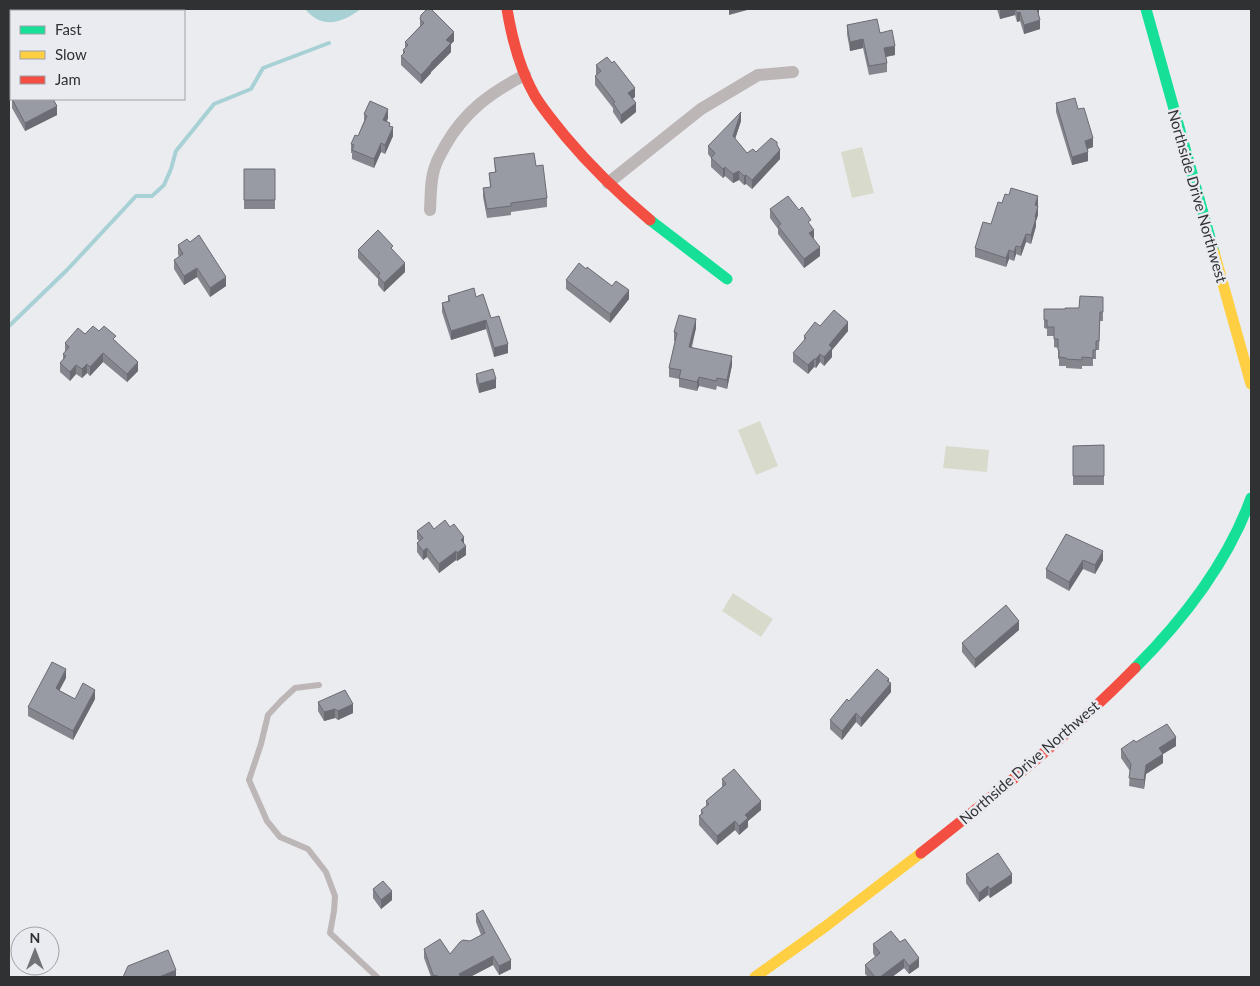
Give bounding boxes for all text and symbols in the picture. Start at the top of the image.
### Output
legend [10,10,185,100]
text: Fast [55,20,82,38]
text: Slow [55,45,87,63]
text: Jam [55,70,81,88]
street label: Northside Drive Northwest [1165,107,1232,285]
street label: Northside Drive Northwest [955,696,1103,828]
north arrow [10,926,60,976]
text: N [30,929,40,946]

